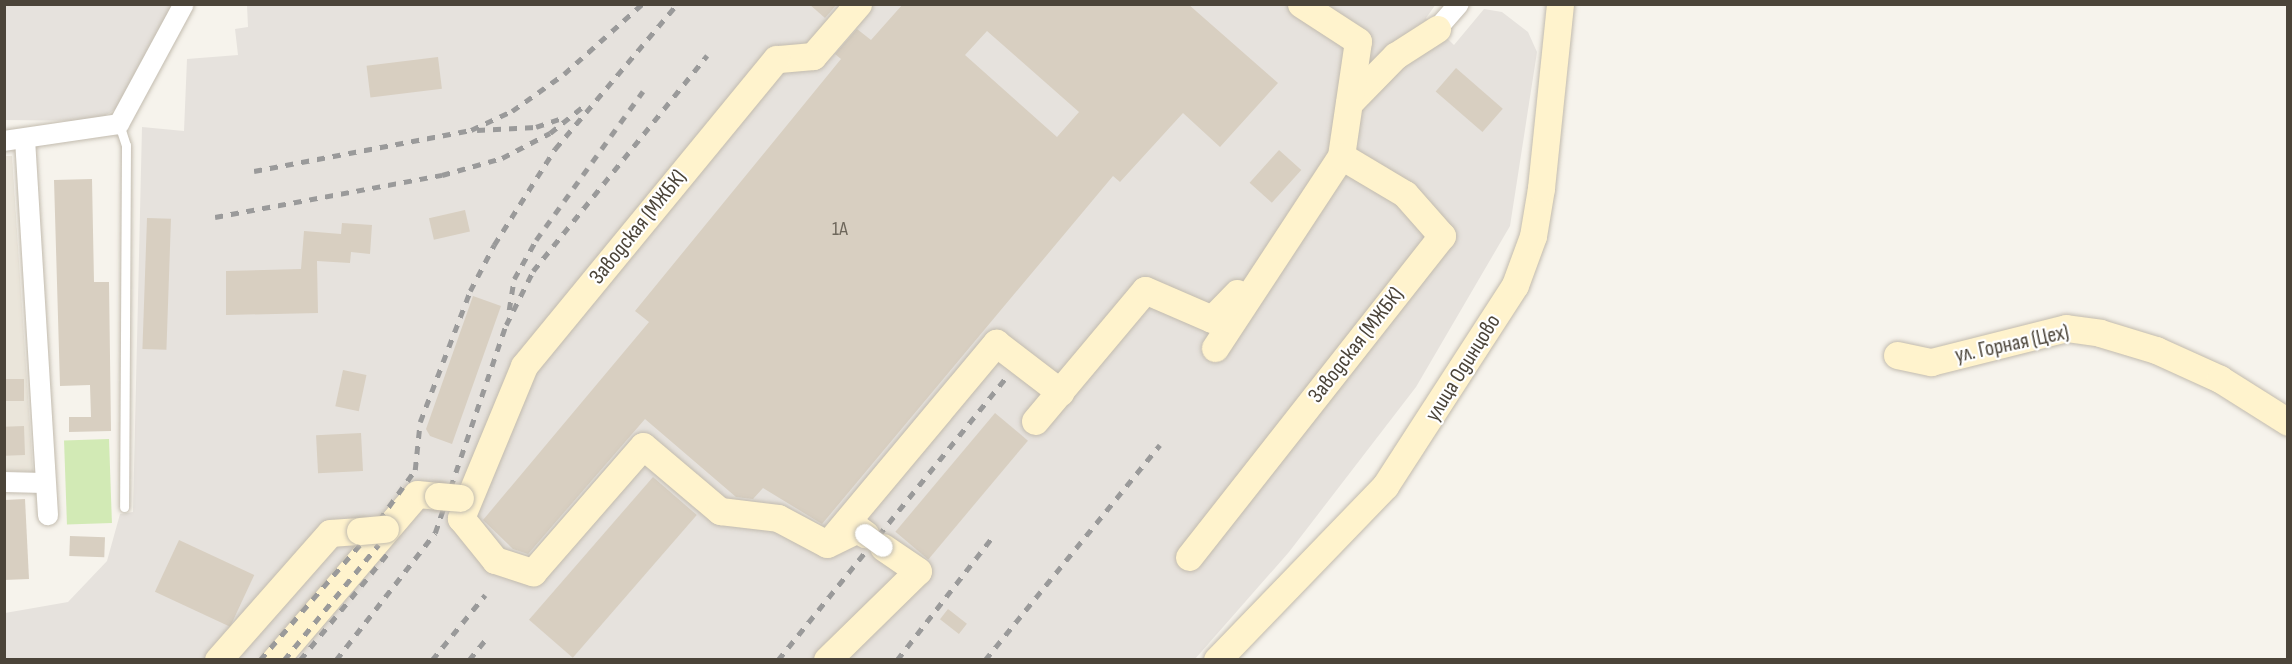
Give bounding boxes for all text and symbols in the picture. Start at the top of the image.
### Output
street label: Заводская (МЖБК) [584,164,692,290]
house number: 1А [832,217,848,241]
street label: Заводская (МЖБК) [1303,282,1409,408]
street label: улица Одинцово [1420,310,1506,426]
street label: ул. Горная (Цех) [1953,319,2071,369]

